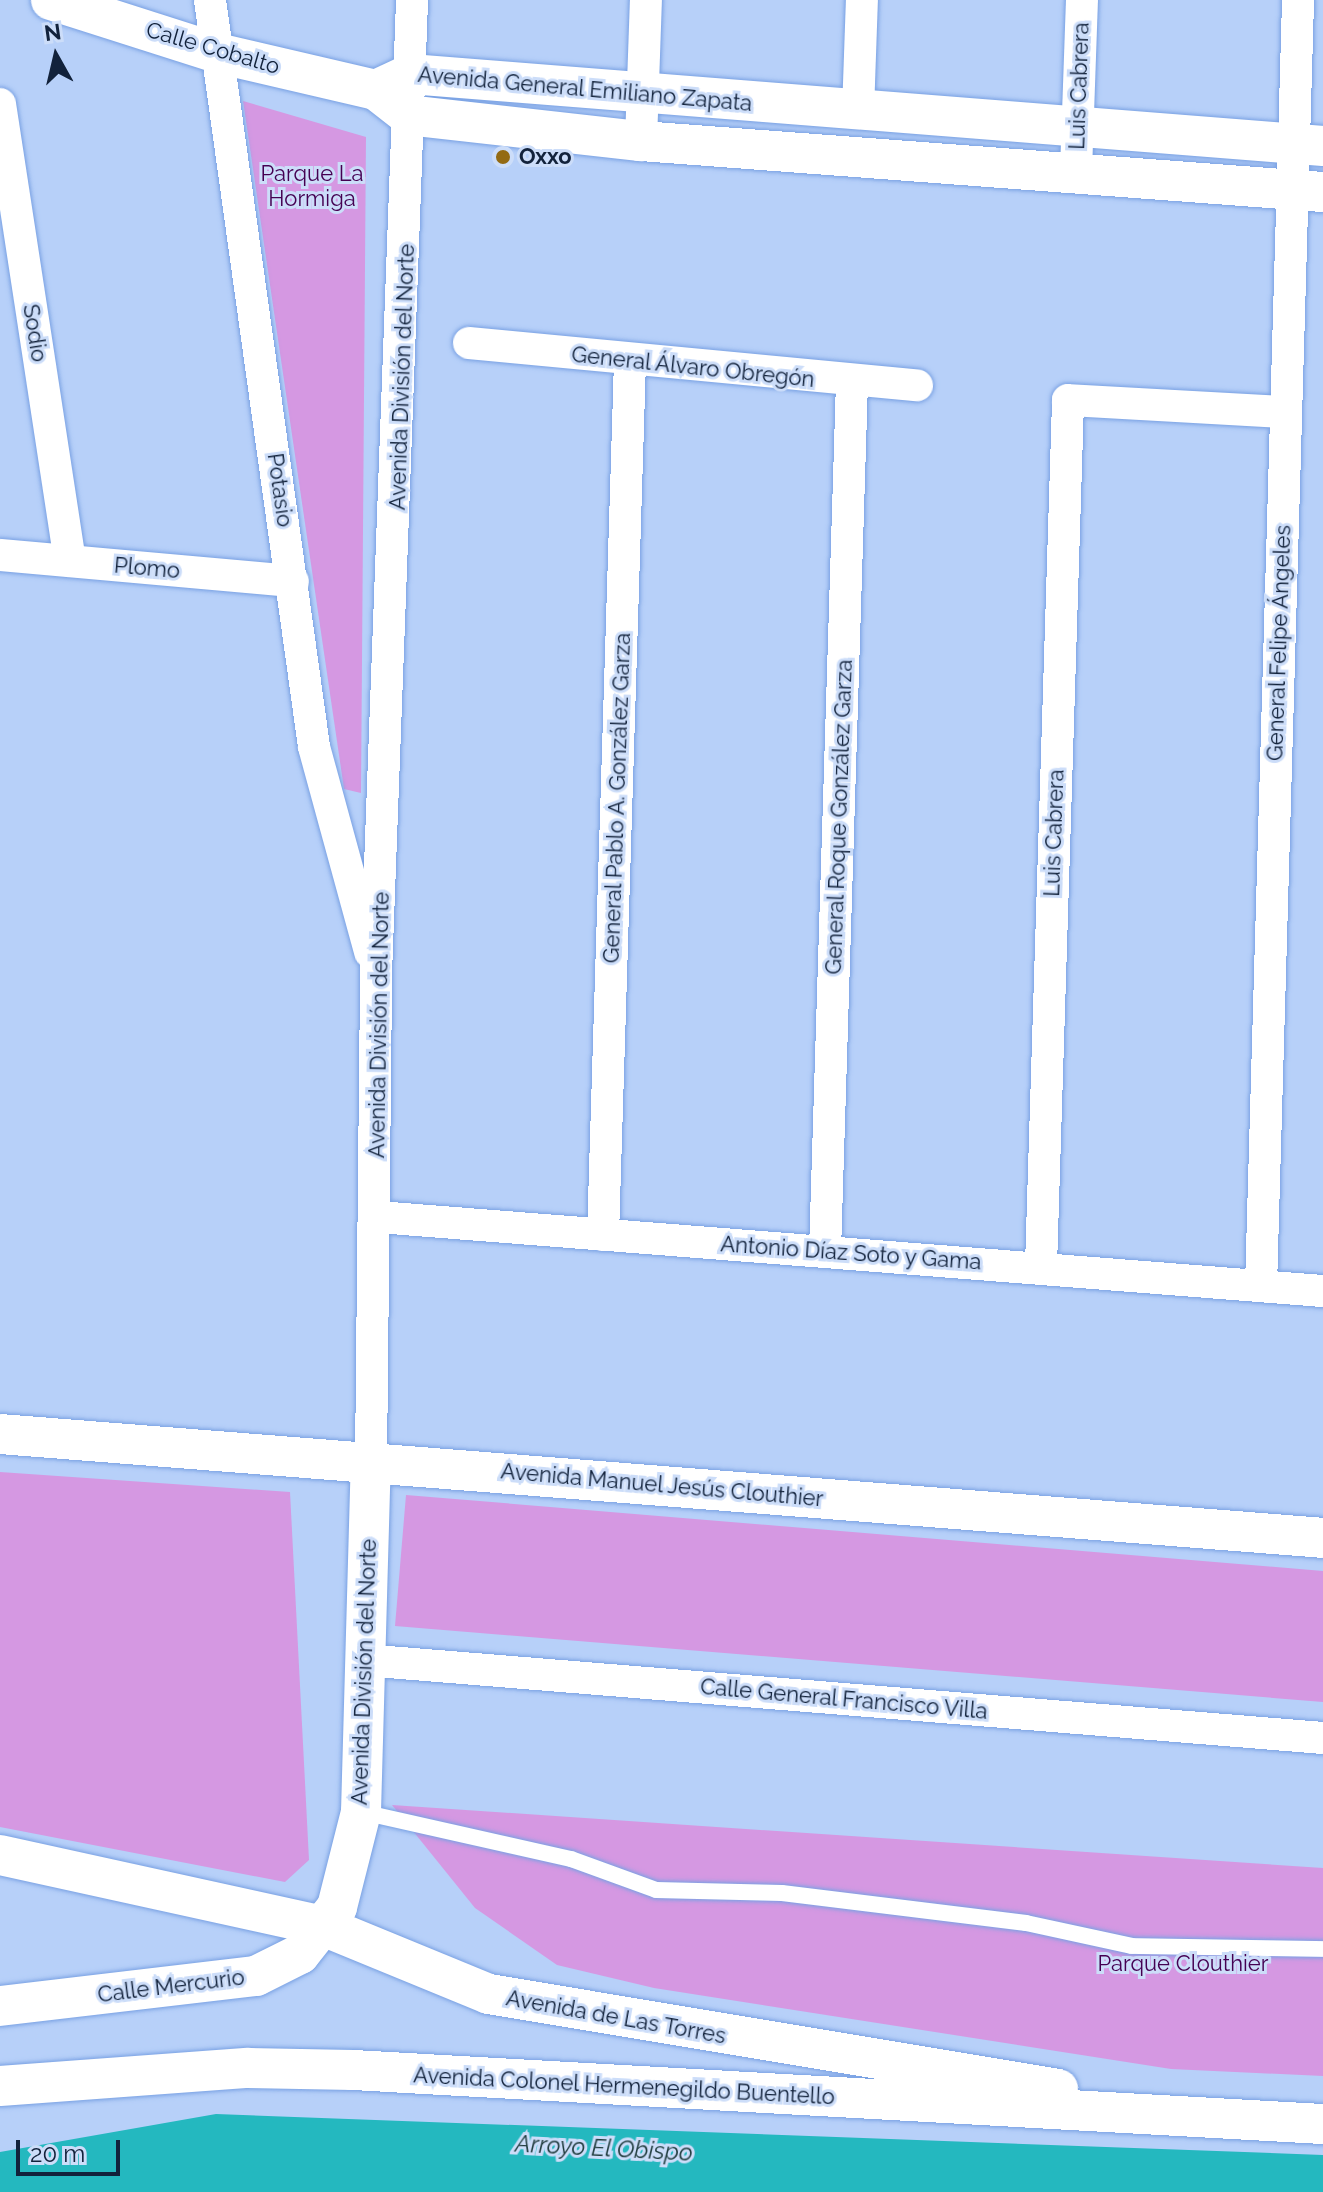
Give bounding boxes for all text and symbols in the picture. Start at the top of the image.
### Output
north arrow [16,16,96,96]
street label: Calle Cobalto [143,16,283,80]
text: N [43,18,63,46]
street label: Luis Cabrera [1064,22,1094,150]
street label: Avenida General Emiliano Zapata [416,61,754,117]
place label: Oxxo [519,144,572,170]
marker: Oxxo [494,148,512,166]
park label: Parque La Hormiga [261,160,363,212]
street label: Avenida División del Norte [384,243,420,511]
street label: Sodio [17,302,53,364]
street label: General Álvaro Obregón [570,341,816,393]
street label: Potasio [262,451,298,529]
street label: General Felipe Ángeles [1262,524,1296,762]
street label: Plomo [113,552,181,584]
street label: General Pablo A. González Garza [598,632,636,964]
street label: General Roque González Garza [820,659,858,975]
street label: Luis Cabrera [1039,769,1069,897]
street label: Avenida División del Norte [363,891,395,1159]
street label: Antonio Díaz Soto y Gama [719,1231,983,1275]
street label: Avenida Manuel Jesús Clouthier [499,1458,825,1512]
street label: Avenida División del Norte [346,1538,382,1806]
street label: Calle General Francisco Villa [699,1673,989,1725]
park label: Parque Clouthier [1098,1951,1268,1977]
street label: Calle Mercurio [96,1964,246,2008]
street label: Avenida de Las Torres [504,1985,728,2049]
street label: Avenida Colonel Hermenegildo Buentello [412,2062,836,2110]
scale bar [20,2124,124,2174]
water label: Arroyo El Obispo [514,2129,694,2167]
text: 20 m [30,2139,85,2168]

